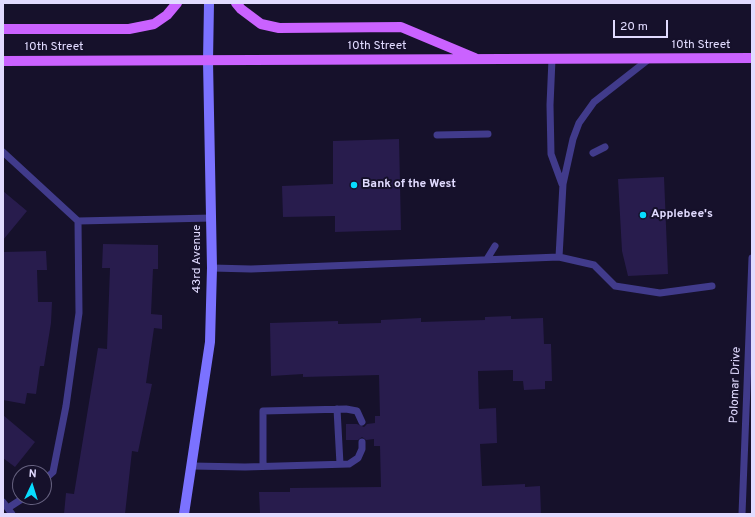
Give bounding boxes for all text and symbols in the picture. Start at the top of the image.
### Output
scale bar [615,12,670,38]
text: 20 m [620,19,648,35]
street label: 10th Street [671,39,731,53]
street label: 10th Street [347,40,407,54]
street label: 10th Street [24,41,84,55]
place label: Bank of the West [362,178,456,192]
marker: Bank of the West [349,180,359,190]
place label: Applebee's [651,208,713,222]
marker: Applebee's [638,210,648,220]
street label: 43rd Avenue [191,225,205,293]
street label: Polomar Drive [727,346,745,424]
north arrow [12,465,52,505]
text: N [28,467,37,481]

